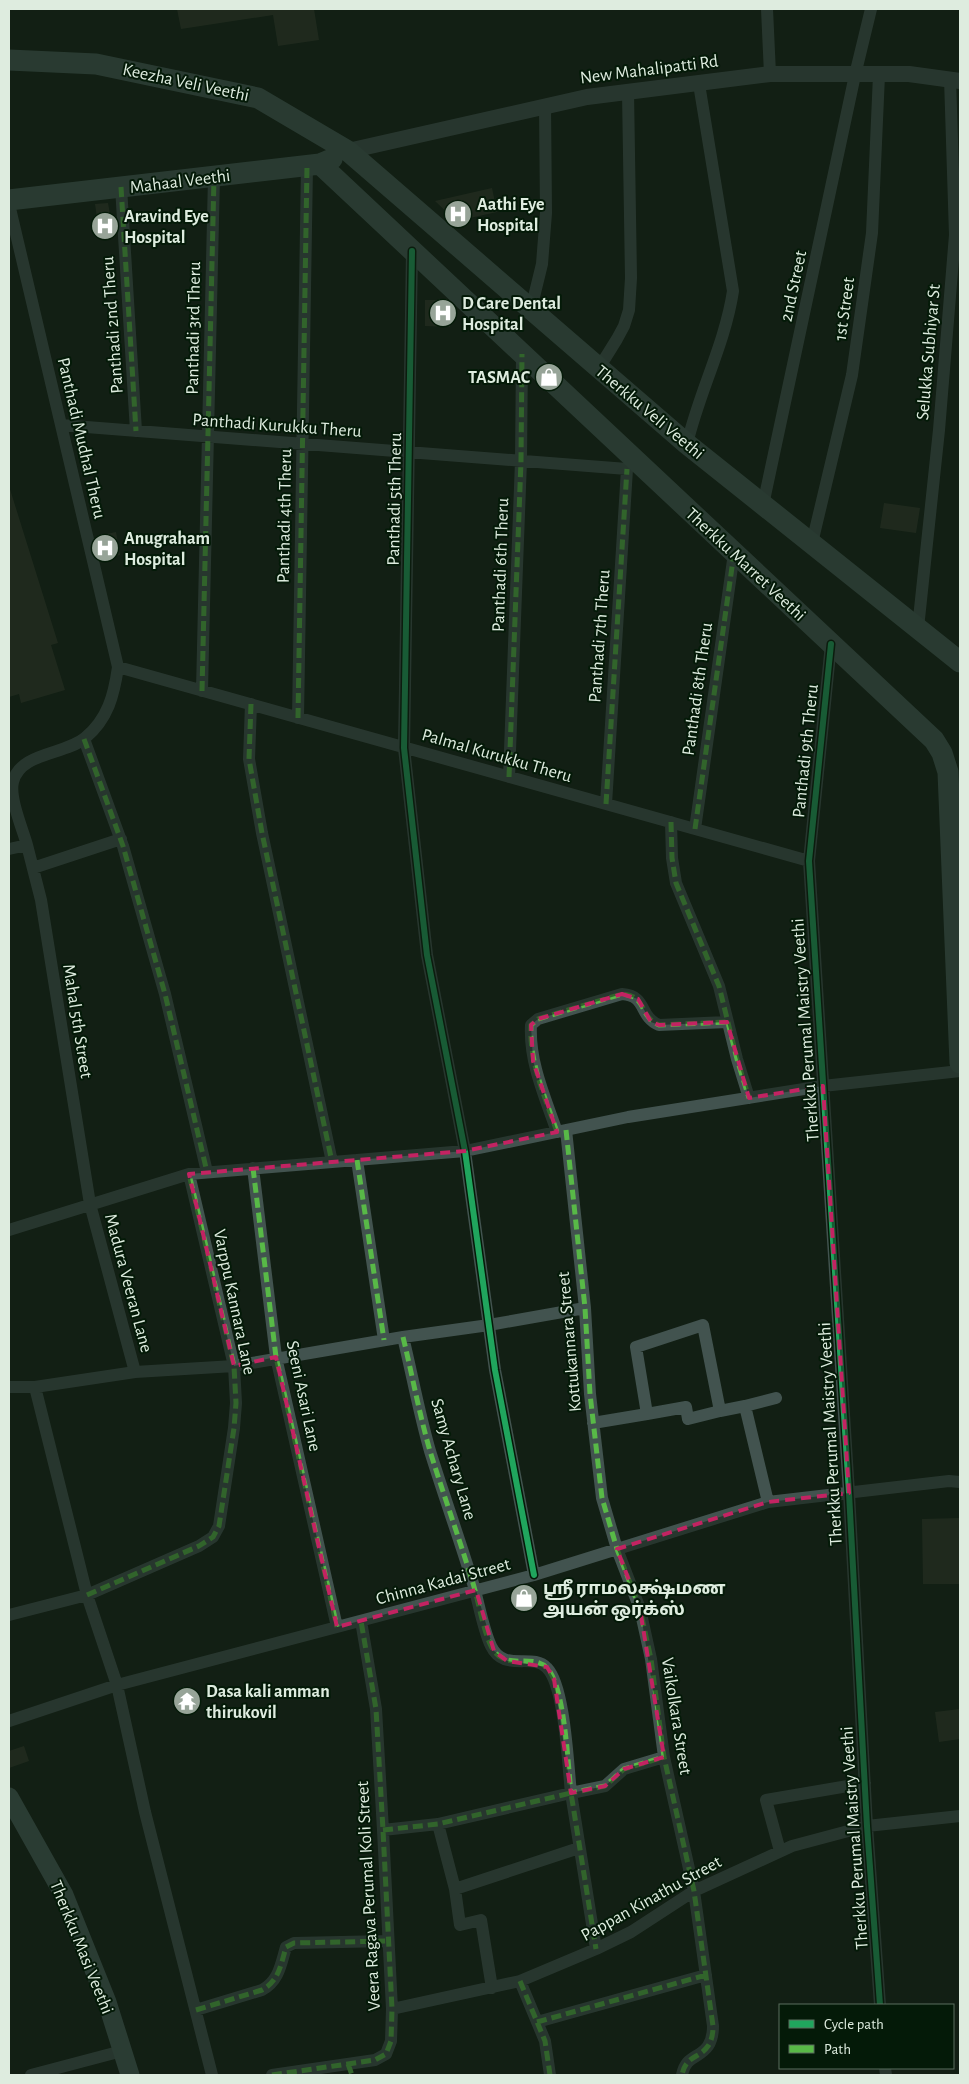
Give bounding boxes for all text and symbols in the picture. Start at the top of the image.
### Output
street label: New Mahalipatti Rd [579,53,719,87]
street label: Keezha Veli Veethi [121,61,251,105]
street label: Mahaal Veethi [129,167,231,197]
place label: Aathi Eye Hospital [477,196,545,235]
hospital icon: Aathi Eye Hospital [443,199,473,229]
place label: Aravind Eye Hospital [124,208,209,247]
hospital icon: Aravind Eye Hospital [90,211,120,241]
street label: 2nd Street [778,249,810,323]
street label: Panthadi 2nd Theru [99,256,127,394]
street label: Panthadi 3rd Theru [184,261,204,395]
street label: 1st Street [832,276,858,342]
street label: Selukka Subhiyar St [914,283,944,421]
place label: D Care Dental Hospital [462,295,561,334]
hospital icon: D Care Dental Hospital [428,298,458,328]
street label: Panthadi Mudhal Theru [54,356,108,521]
shop icon: TASMAC [534,362,564,392]
street label: Therkku Veli Veethi [592,362,707,463]
place label: TASMAC [468,369,531,387]
street label: Panthadi Kurukku Theru [192,411,362,441]
street label: Panthadi 5th Theru [385,432,405,566]
street label: Panthadi 4th Theru [275,449,295,583]
street label: Panthadi 6th Theru [490,498,512,632]
street label: Therkku Marret Veethi [682,505,809,625]
place label: Anugraham Hospital [124,530,210,569]
hospital icon: Anugraham Hospital [90,533,120,563]
street label: Panthadi 7th Theru [586,569,614,703]
street label: Panthadi 8th Theru [680,621,716,757]
street label: Panthadi 9th Theru [790,683,822,819]
street label: Palmal Kurukku Theru [420,726,574,786]
street label: Therkku Perumal Maistry Veethi [789,918,823,1142]
street label: Mahal 5th Street [59,963,95,1080]
street label: Madura Veeran Lane [101,1212,155,1355]
street label: Varppu Kannara Lane [210,1228,258,1377]
street label: Kottukannara Street [555,1271,585,1413]
street label: Therkku Perumal Maistry Veethi [816,1322,846,1546]
street label: Seeni Asari Lane [282,1339,324,1453]
street label: Samy Achary Lane [427,1397,479,1522]
street label: Chinna Kadai Street [374,1555,513,1609]
place label: ஶ்ரீ ராமலக்ஷ்மண அயன் ஒர்க்ஸ் [543,1579,725,1621]
shop icon: ஶ்ரீ ராமலக்ஷ்மண அயன் ஒர்க்ஸ் [509,1583,539,1613]
street label: Vaikolkara Street [658,1656,694,1776]
place label: Dasa kali amman thirukovil [206,1683,330,1722]
temple icon: Dasa kali amman thirukovil [172,1686,202,1716]
street label: Therkku Perumal Maistry Veethi [838,1726,872,1950]
street label: Veera Ragava Perumal Koli Street [354,1780,384,2011]
street label: Pappan Kinathu Street [578,1853,725,1945]
street label: Therkku Masi Veethi [46,1878,116,2017]
legend [779,2004,954,2069]
text: Cycle path [824,2017,884,2032]
text: Path [824,2042,851,2057]

